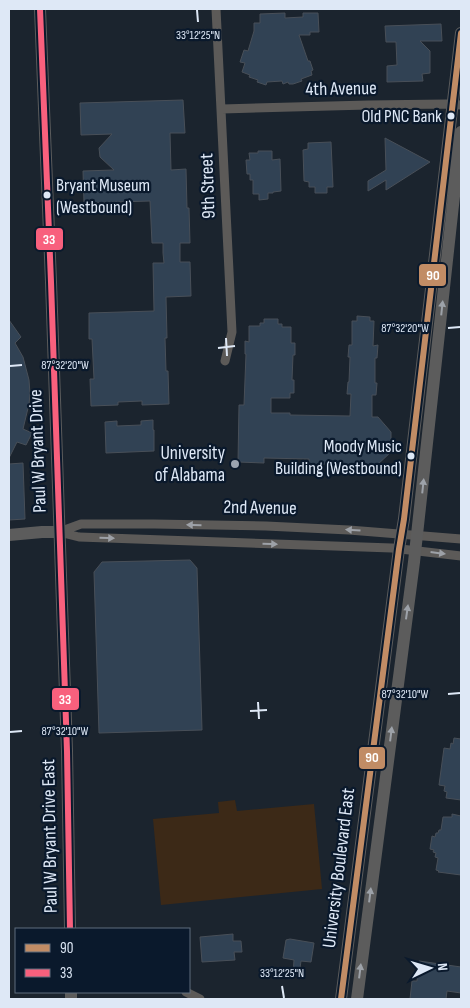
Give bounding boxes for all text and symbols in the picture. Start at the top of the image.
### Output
text: 33°12'25"N [176,28,220,43]
street label: 4th Avenue [305,77,377,101]
place label: Old PNC Bank [361,106,442,127]
marker: Old PNC Bank [446,111,456,121]
street label: 9th Street [195,153,221,219]
place label: Bryant Museum (Westbound) [56,175,150,218]
marker: Bryant Museum (Westbound) [42,190,52,200]
line badge: 33 [35,227,64,251]
text: 33 [43,231,55,248]
line badge: 90 [418,263,447,287]
text: 90 [426,267,440,284]
one-way arrow [438,299,446,315]
text: 87°32'20"W [381,321,429,336]
text: 87°32'20"W [41,358,89,373]
street label: Paul W Bryant Drive [24,389,52,513]
place label: Moody Music Building (Westbound) [275,436,402,479]
place label: University of Alabama [155,442,226,487]
marker: Moody Music Building (Westbound) [406,451,416,461]
marker: University of Alabama [229,458,241,470]
one-way arrow [419,478,427,494]
street label: 2nd Avenue [223,496,297,520]
one-way arrow [186,521,202,529]
one-way arrow [345,526,361,534]
one-way arrow [99,535,115,543]
one-way arrow [262,541,278,549]
one-way arrow [431,549,447,557]
one-way arrow [403,603,411,619]
line badge: 33 [51,687,80,711]
text: 87°32'10"W [382,687,429,702]
text: 33 [59,691,71,708]
text: 87°32'10"W [42,724,89,739]
one-way arrow [387,726,395,742]
line badge: 90 [358,746,386,770]
text: 90 [365,749,379,766]
street label: Paul W Bryant Drive East [37,759,63,913]
street label: University Boulevard East [318,787,360,949]
one-way arrow [366,887,374,903]
legend [15,928,190,993]
text: 90 [60,939,73,958]
north arrow [405,943,455,993]
text: N [434,962,451,971]
one-way arrow [356,963,364,979]
text: 33 [60,964,73,983]
text: 33°12'25"N [260,966,304,981]

